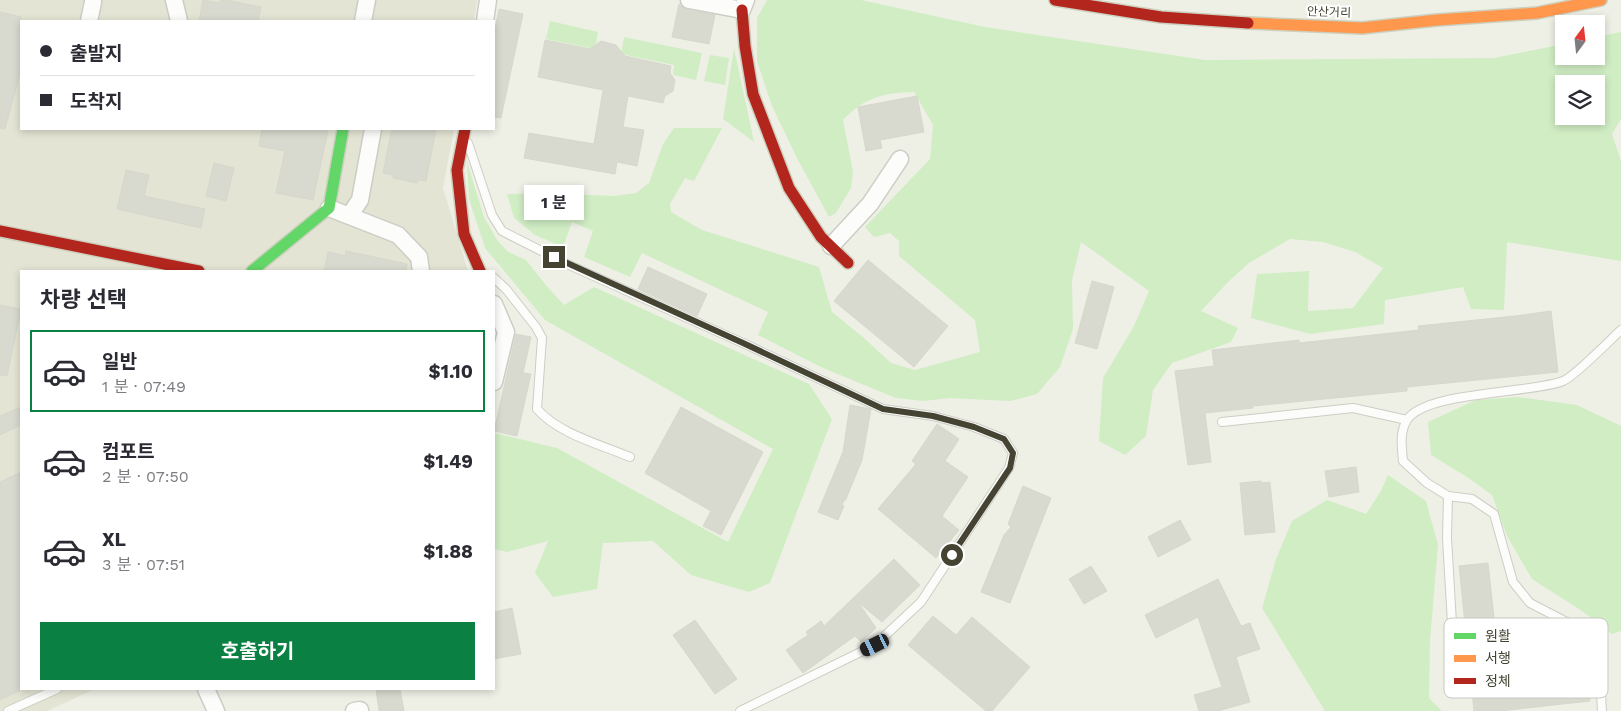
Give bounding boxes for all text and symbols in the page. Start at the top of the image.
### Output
street label: 안산거리 [1307,4,1351,20]
north arrow [1555,15,1605,65]
map controls [1555,15,1605,125]
text: 출발지 [70,42,122,65]
button: layers [1555,75,1605,125]
text: 도착지 [70,90,122,113]
callout: 1 분 [524,184,584,220]
text: 1 분 [541,193,567,212]
route end [543,246,565,268]
text: 차량 선택 [40,287,127,312]
icon: car [42,349,87,394]
text: 일반 [102,350,137,373]
text: $1.10 [429,360,473,383]
text: 1 분 · 07:49 [102,377,186,396]
icon: car [42,439,87,484]
text: 컴포트 [102,440,154,463]
text: $1.49 [423,450,473,473]
text: 2 분 · 07:50 [102,467,189,486]
text: XL [102,528,126,551]
icon: car [42,529,87,574]
text: $1.88 [423,540,473,563]
route start [941,544,963,566]
text: 3 분 · 07:51 [102,555,185,574]
legend [1444,618,1608,698]
button: 호출하기 [40,622,475,680]
text: 원활 [1485,628,1511,644]
car [858,632,891,658]
text: 서행 [1485,650,1511,666]
text: 정체 [1485,673,1511,689]

